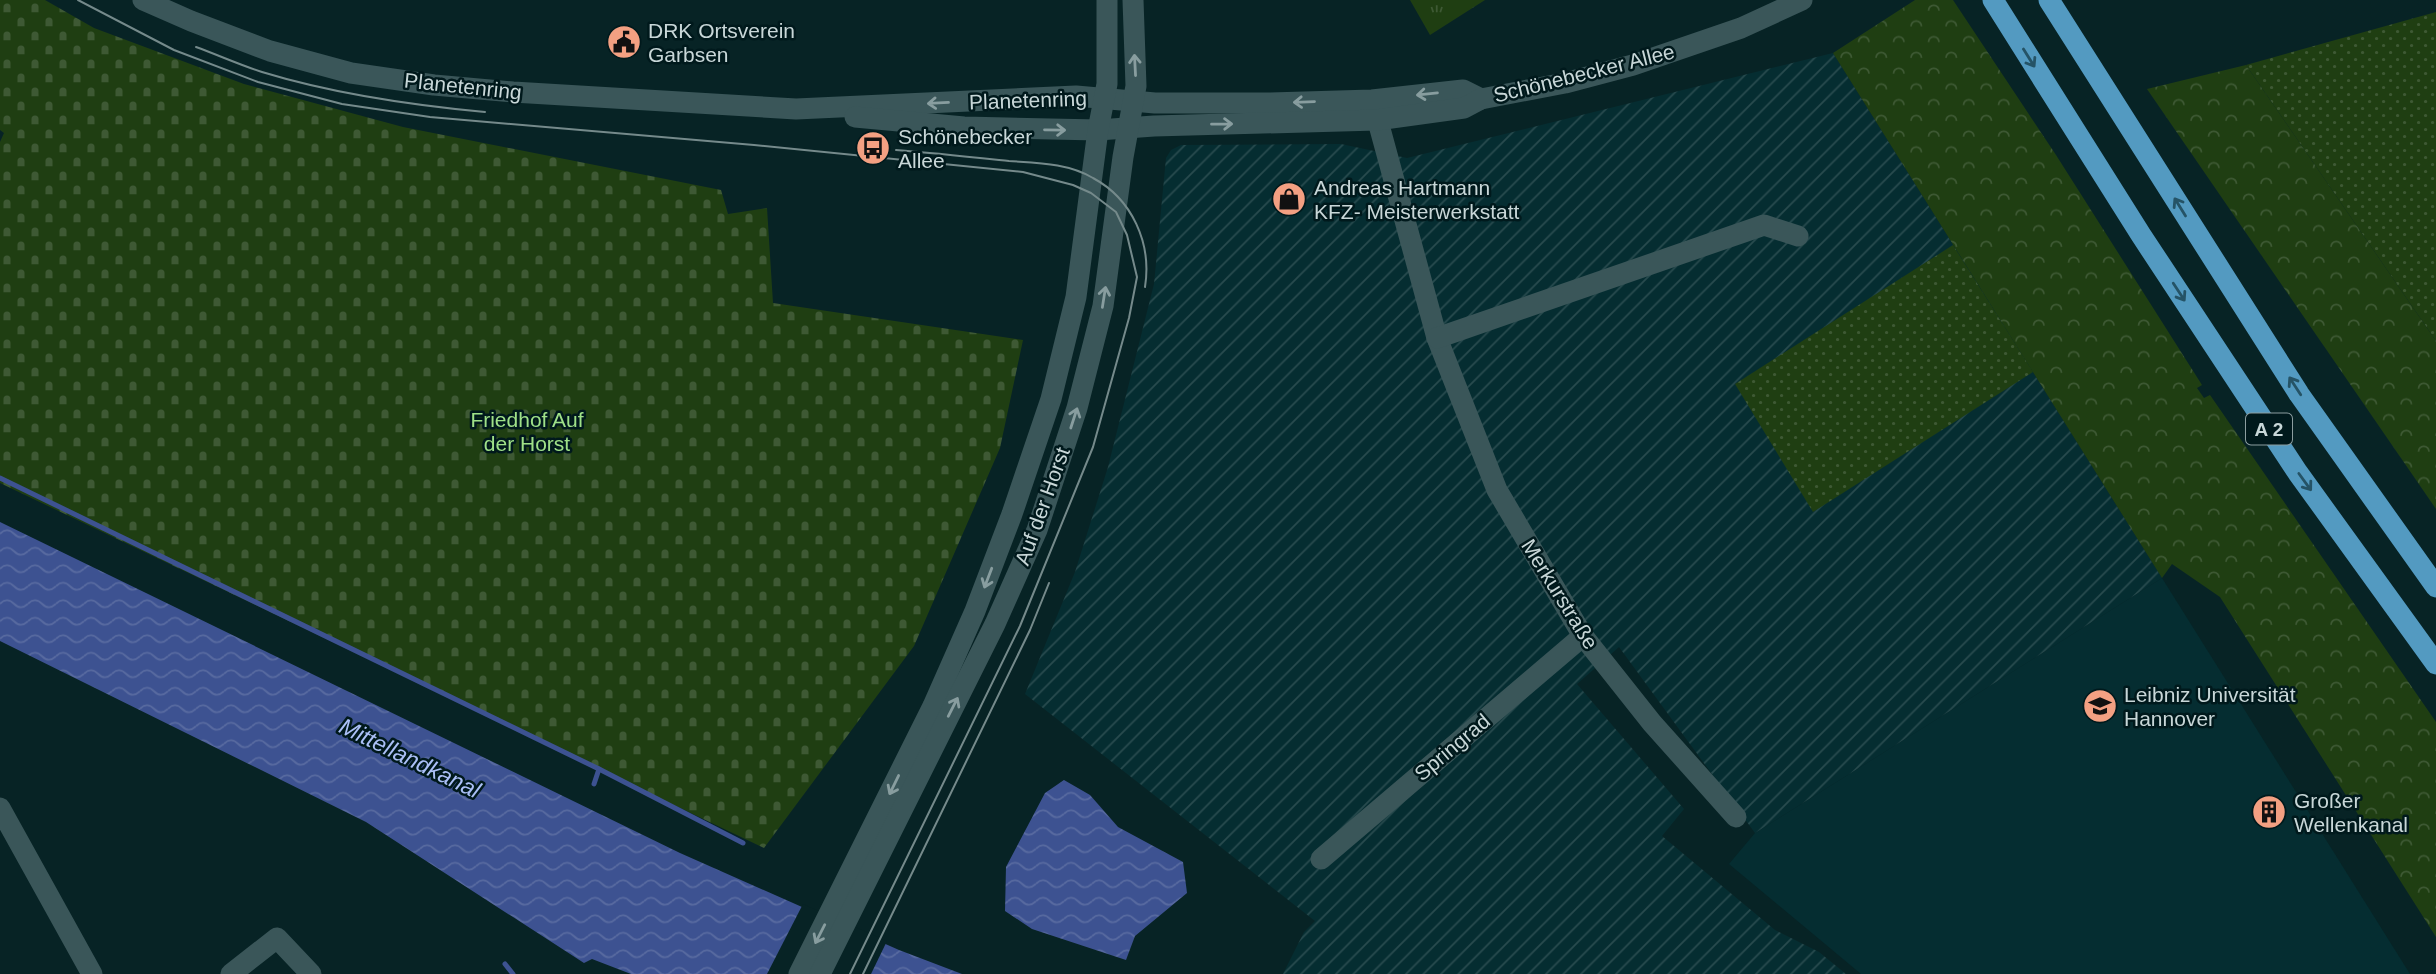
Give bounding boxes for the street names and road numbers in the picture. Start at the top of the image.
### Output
street label: Schönebecker Allee [1491,39,1677,107]
street label: Planetenring [403,68,523,104]
street label: Planetenring [969,86,1087,114]
road number: A 2 [2246,414,2292,444]
street label: Auf der Horst [1010,444,1074,568]
street label: Merkurstraße [1517,535,1603,653]
street label: Springrad [1410,709,1494,785]

